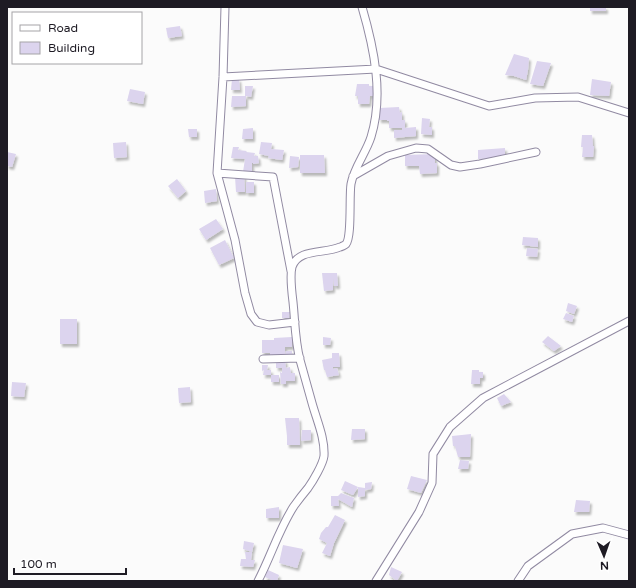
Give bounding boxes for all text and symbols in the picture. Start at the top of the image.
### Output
legend [12,12,142,64]
text: Road [48,21,78,35]
text: Building [48,41,95,55]
north arrow [584,536,624,576]
scale bar [14,550,126,576]
text: 100 m [20,557,57,571]
text: N [600,559,609,572]

